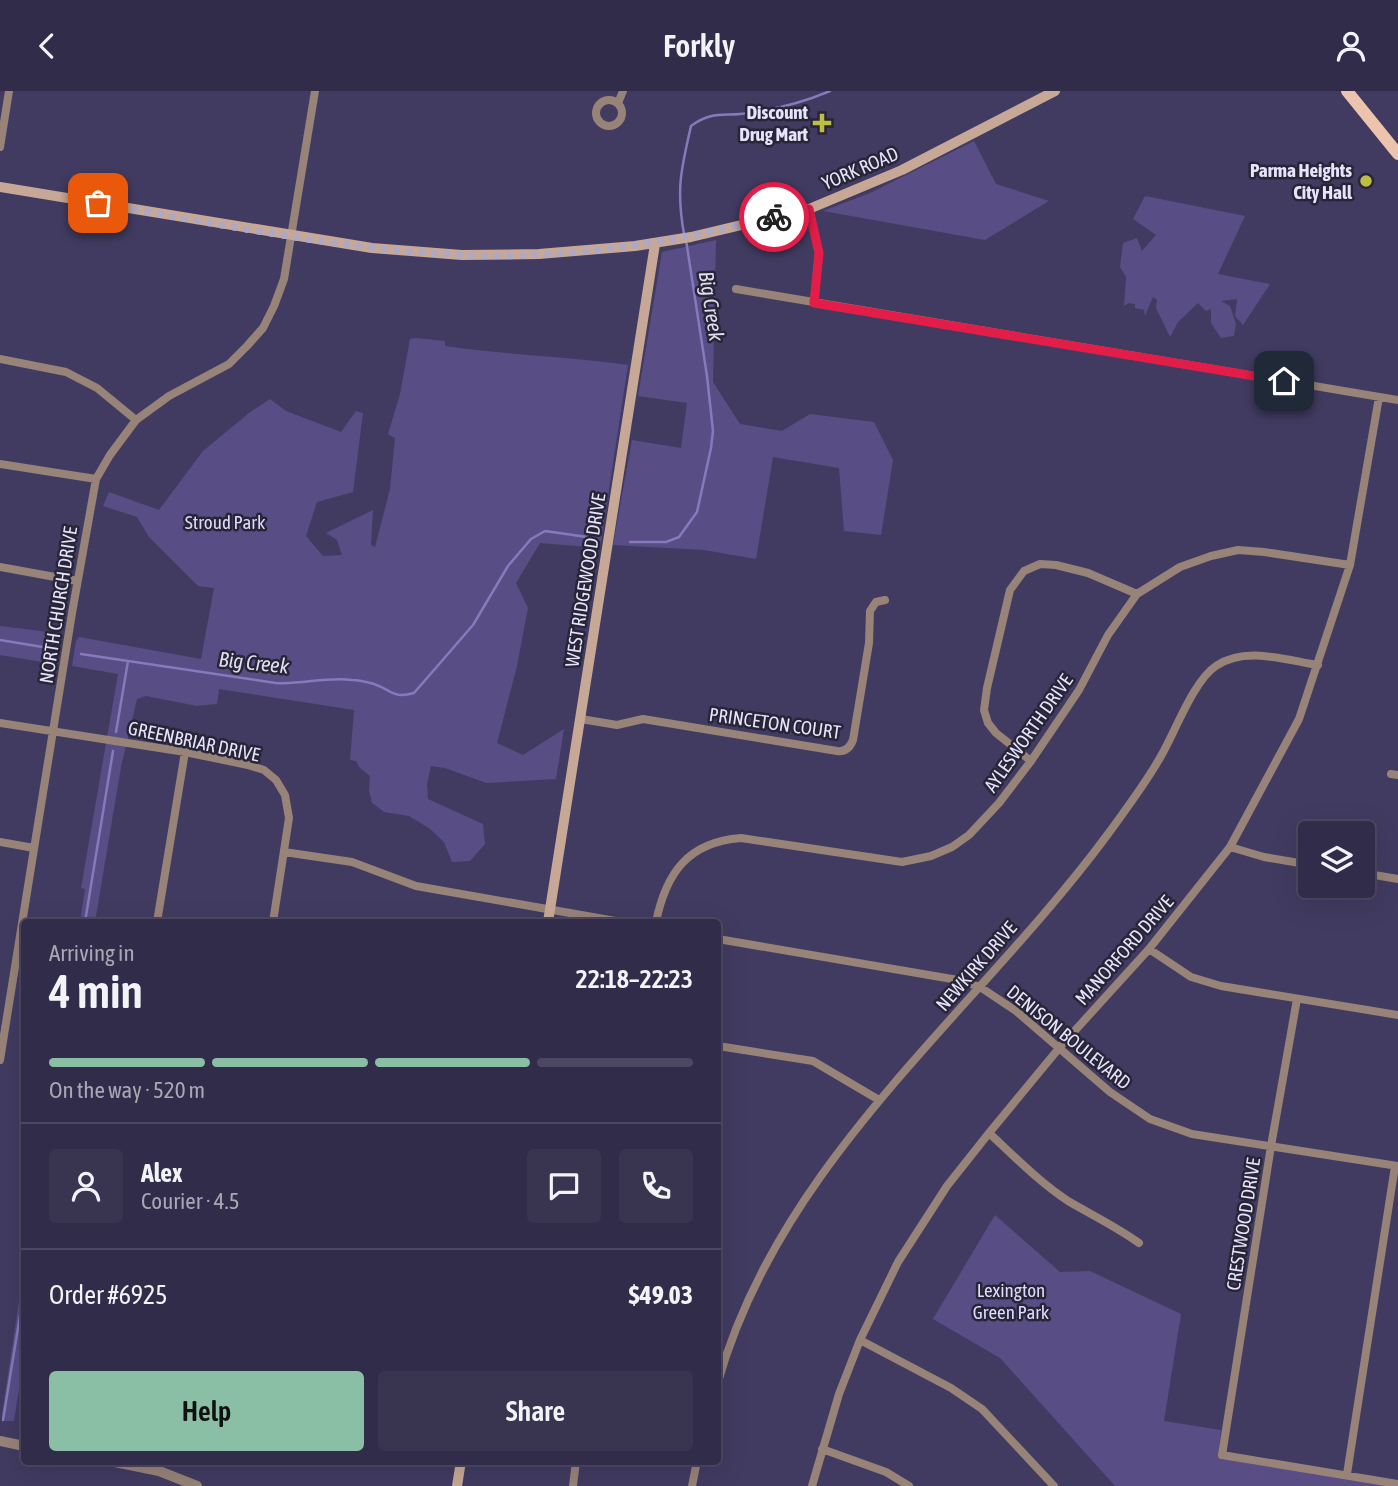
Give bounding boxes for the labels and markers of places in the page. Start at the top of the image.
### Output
place label: Discount Drug Mart [739,101,809,145]
marker: Discount Drug Mart [814,115,830,131]
place label: Parma Heights City Hall [1250,159,1353,203]
pin [68,173,128,233]
marker: Parma Heights City Hall [1358,173,1374,189]
pin [1254,351,1314,411]

